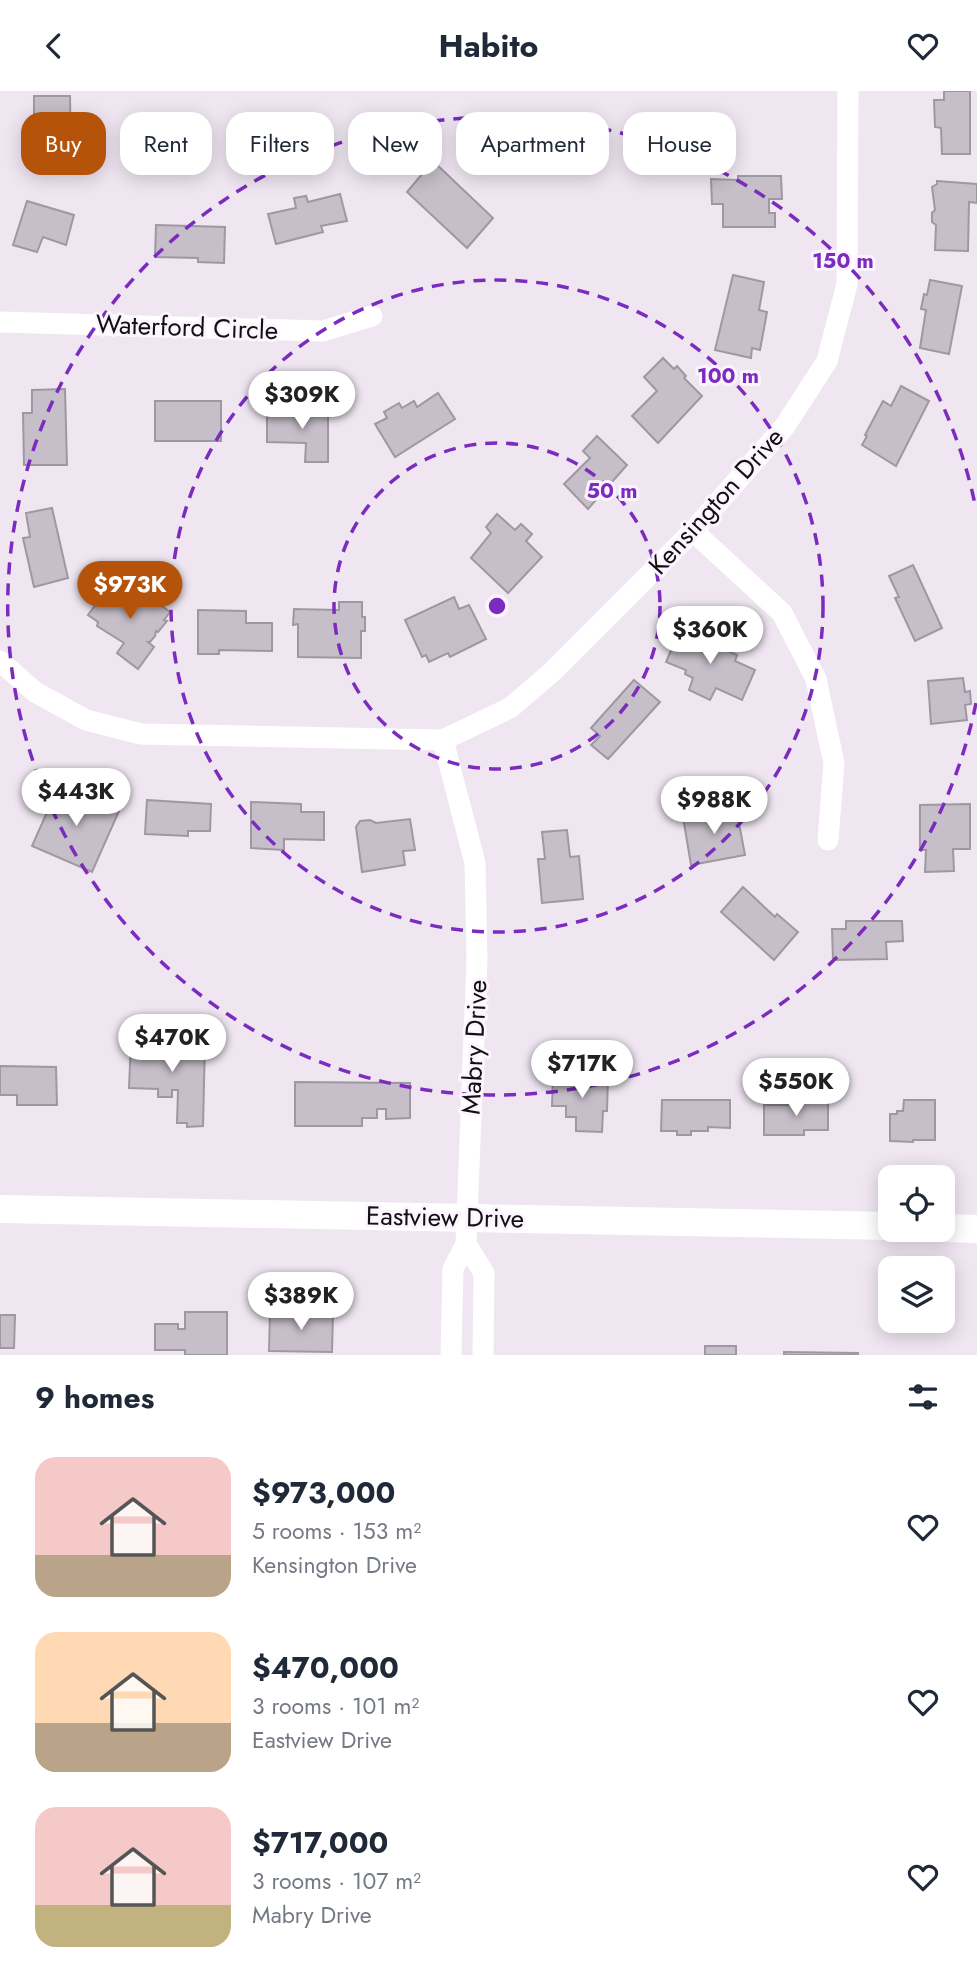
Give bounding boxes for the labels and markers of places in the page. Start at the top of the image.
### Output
pin: $309K [253,371,351,431]
pin: $973K [81,561,179,621]
centre of rings [485,594,509,618]
pin: $360K [661,607,759,666]
pin: $443K [27,769,125,828]
pin: $988K [665,777,763,836]
pin: $470K [123,1014,221,1074]
pin: $717K [533,1041,631,1100]
pin: $550K [747,1059,845,1118]
pin: $389K [252,1273,350,1332]

